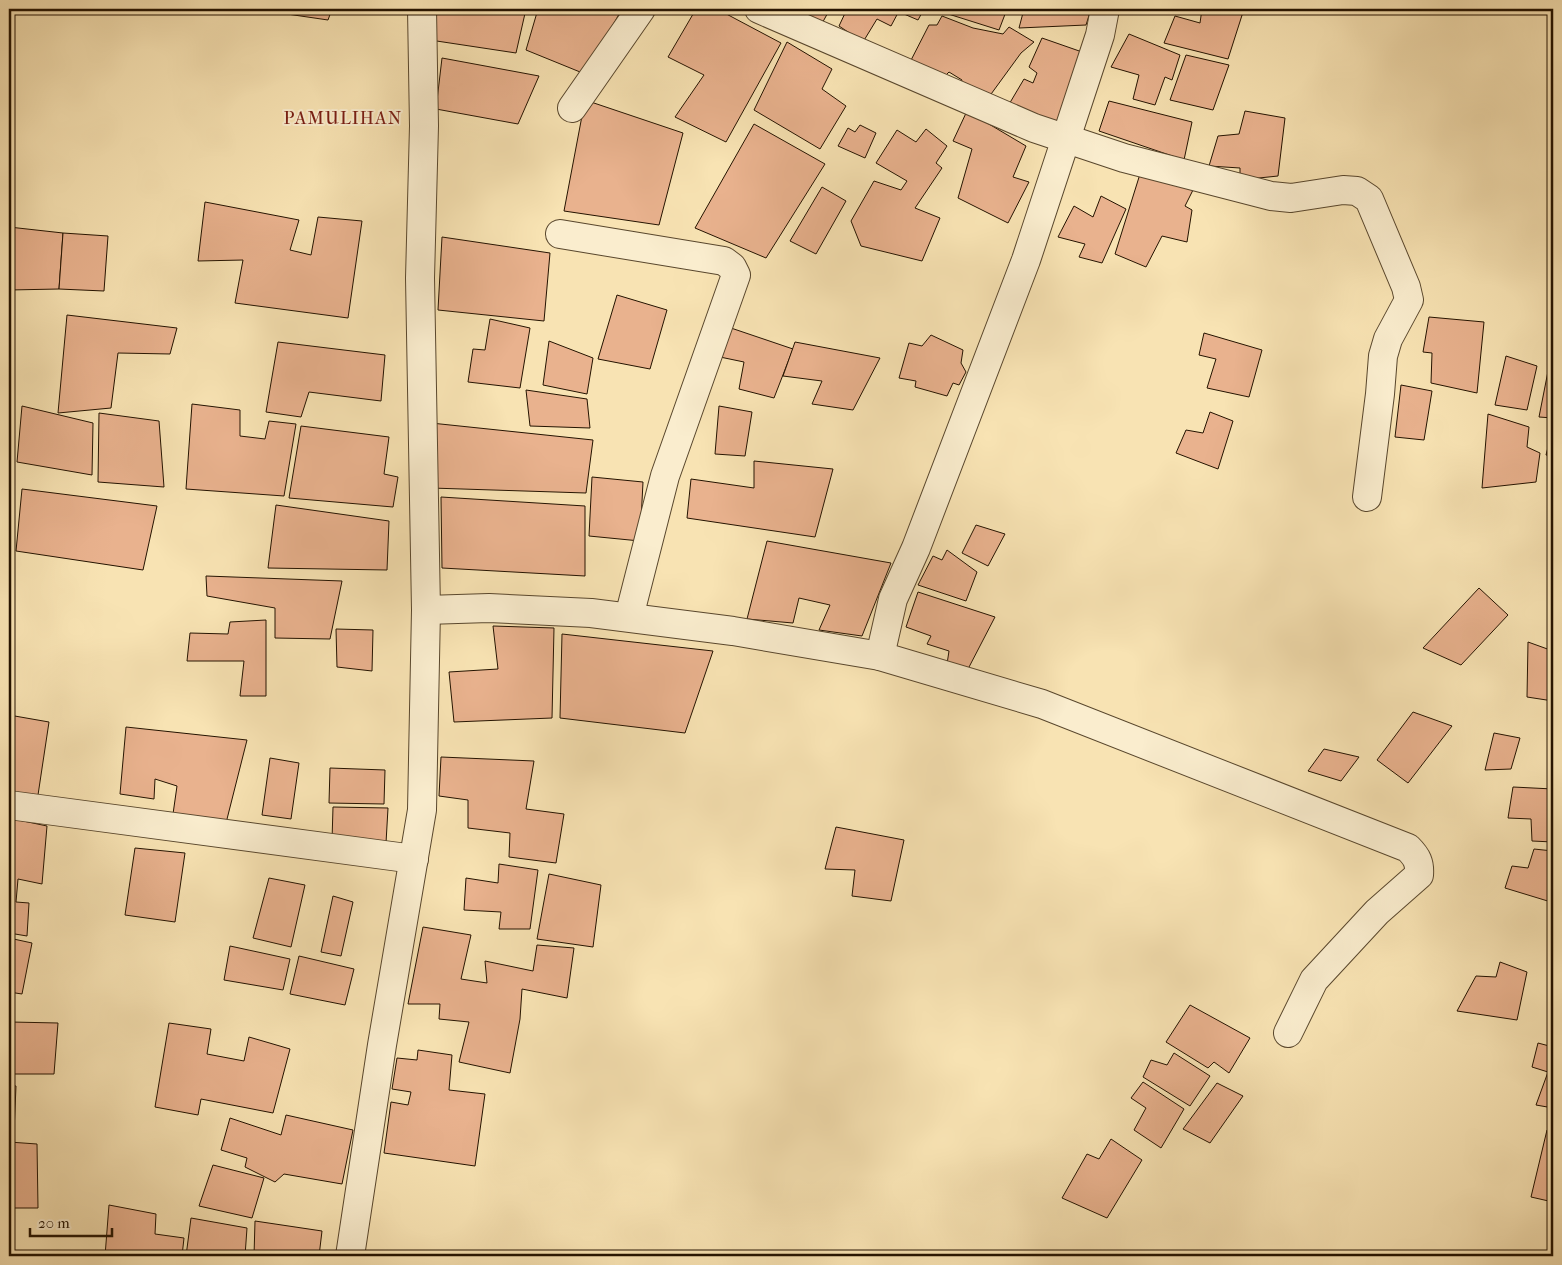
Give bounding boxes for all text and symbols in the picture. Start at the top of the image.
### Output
district label: PAMULIHAN [284,108,402,129]
scale bar [30,1205,112,1237]
text: 20 m [38,1214,70,1232]

